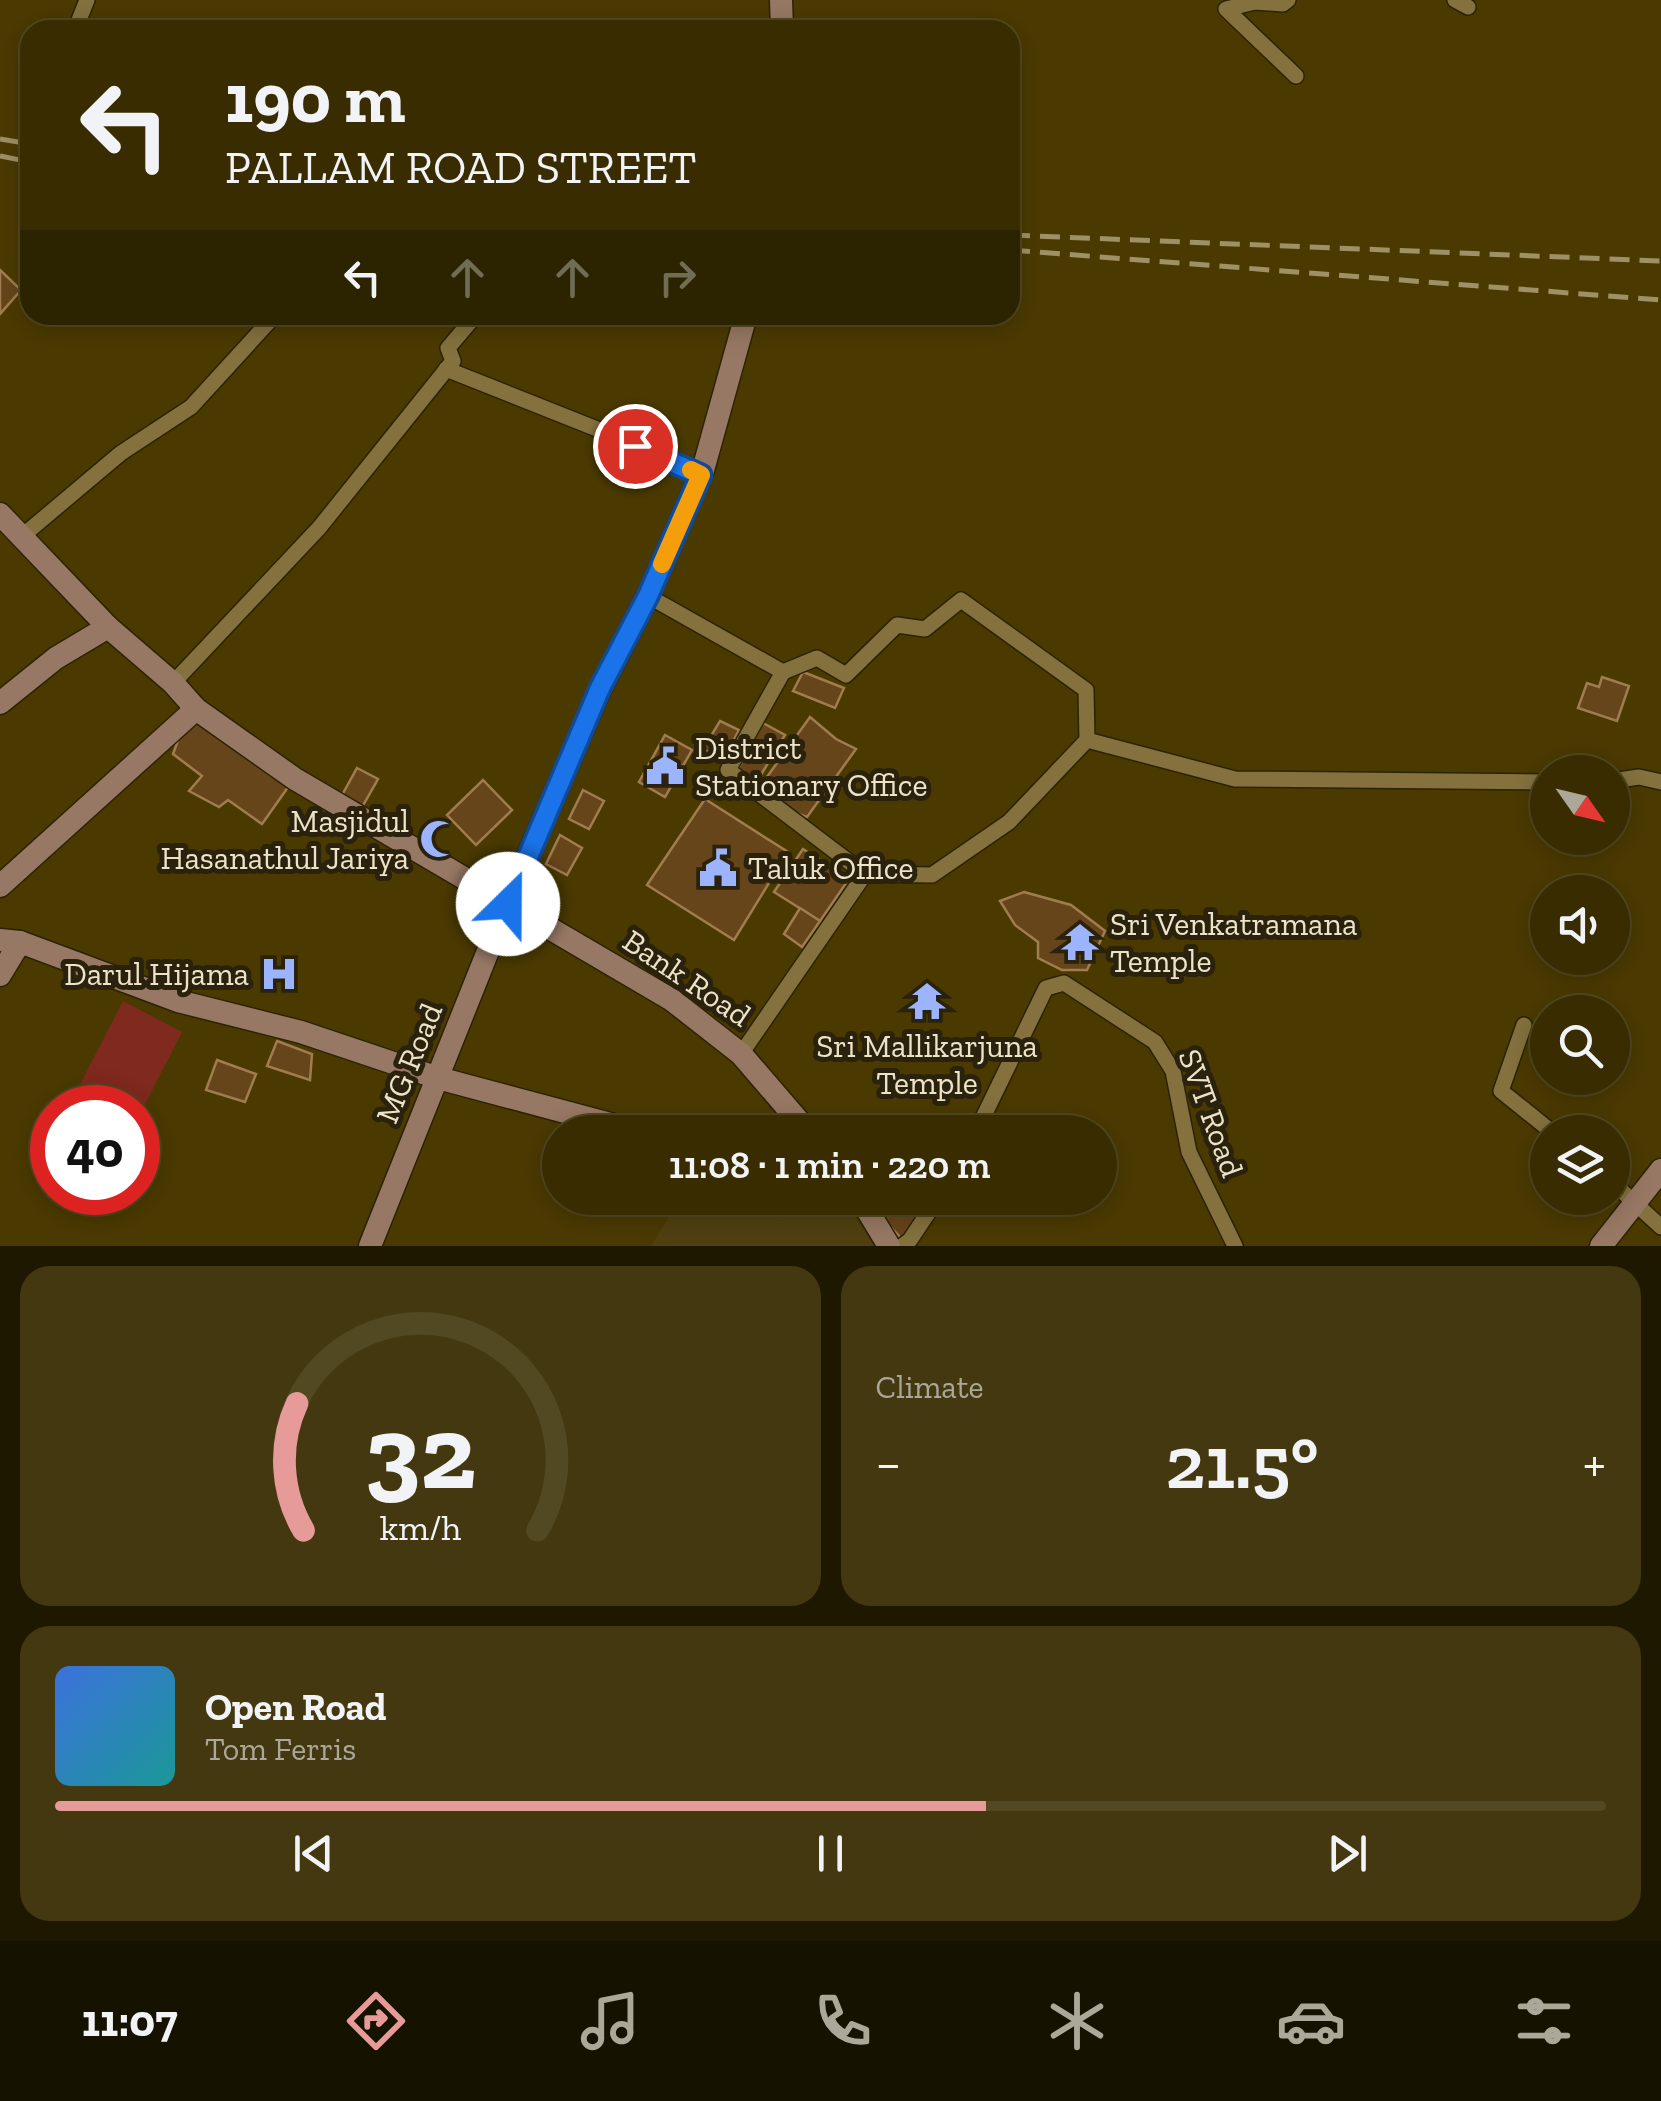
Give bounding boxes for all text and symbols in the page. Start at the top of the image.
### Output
text: 190 m [225,56,405,140]
icon: left [60,60,190,190]
text: PALLAM ROAD STREET [225,141,696,195]
icon: left [335,250,390,305]
icon: ahead [440,250,495,305]
icon: ahead [545,250,600,305]
icon: right [650,250,705,305]
pin [593,404,678,489]
icon: arrive [608,419,663,474]
place label: District Stationary Office [695,729,928,804]
public building icon: District Stationary Office [644,745,686,787]
north arrow [1530,755,1630,855]
map controls [1530,755,1630,1215]
place label: Masjidul Hasanathul Jariya [161,802,409,877]
mosque icon: Masjidul Hasanathul Jariya [418,818,460,860]
public building icon: Taluk Office [697,847,739,889]
place label: Taluk Office [748,849,914,887]
position arrow [456,852,560,956]
button: sound [1530,875,1630,975]
place label: Sri Venkatramana Temple [1110,905,1357,980]
street label: Bank Road [616,921,758,1035]
temple icon: Sri Venkatramana Temple [1059,921,1101,963]
hospital icon: Darul Hijama [258,953,300,995]
place label: Darul Hijama [64,955,249,993]
temple icon: Sri Mallikarjuna Temple [906,980,948,1022]
button: search [1530,995,1630,1095]
street label: MG Road [368,997,450,1129]
place label: Sri Mallikarjuna Temple [816,1027,1038,1102]
street label: SVT Road [1170,1044,1252,1182]
speed limit sign: 40 [30,1085,160,1215]
button: layers [1530,1115,1630,1215]
text: 11:08 · 1 min · 220 m [669,1142,990,1188]
text: Climate [876,1368,984,1406]
text: 32 [365,1390,476,1515]
text: 21.5° [1165,1417,1319,1507]
text: − [876,1430,901,1496]
text: + [1583,1430,1606,1496]
text: km/h [379,1506,461,1549]
text: Open Road [205,1684,387,1730]
text: Tom Ferris [205,1730,356,1768]
icon: previous [286,1826,341,1881]
icon: pause [803,1826,858,1881]
icon: next [1320,1826,1375,1881]
icon: directions [341,1986,411,2056]
icon: music [575,1986,645,2056]
icon: phone [808,1986,878,2056]
icon: climate [1042,1986,1112,2056]
icon: car [1276,1986,1346,2056]
icon: filters [1509,1986,1579,2056]
text: 11:07 [82,1994,178,2048]

